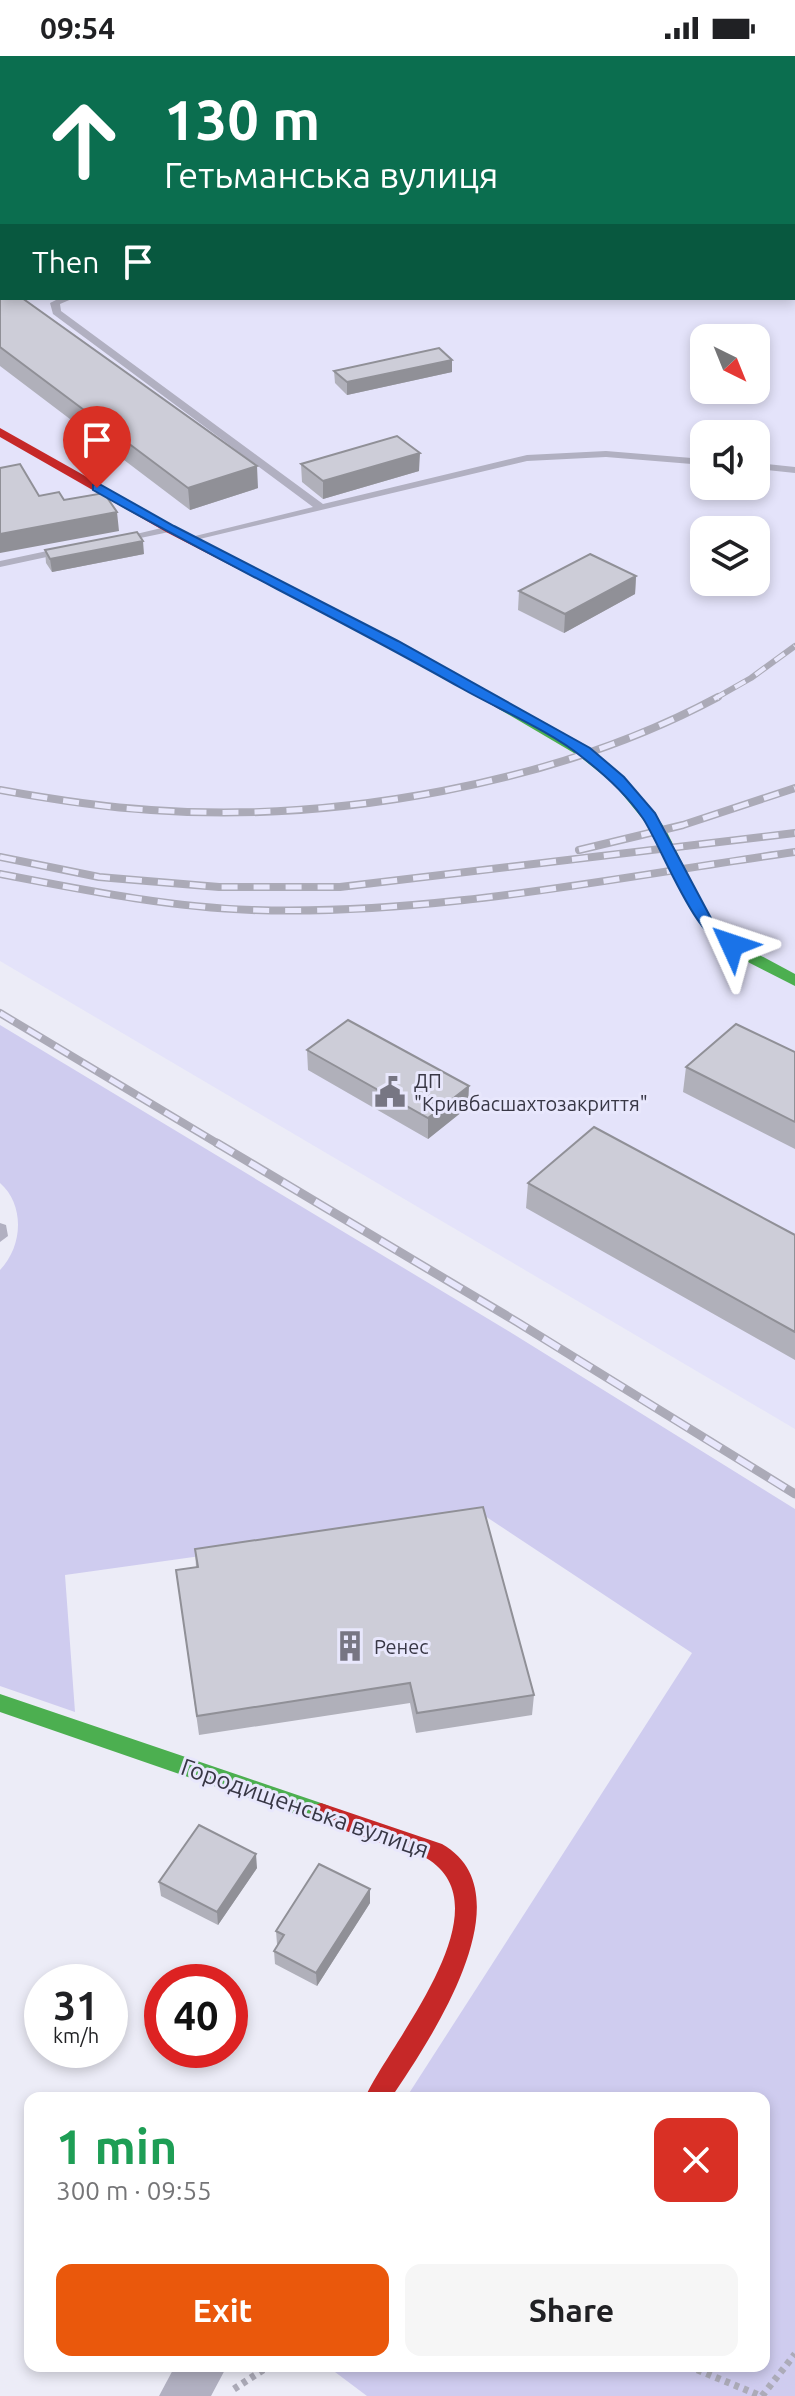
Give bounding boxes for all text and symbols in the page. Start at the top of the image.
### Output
text: 09:54 [40,11,115,45]
icon: ahead [32,88,136,192]
text: 130 m [164,88,320,151]
text: Гетьманська вулиця [164,154,498,195]
icon: arrive [116,240,160,284]
text: Then [32,245,100,279]
north arrow [690,324,770,404]
map controls [690,324,770,596]
pin [63,406,131,488]
icon: arrive [75,418,119,462]
button: sound [690,420,770,500]
button: layers [690,516,770,596]
position arrow [690,903,774,987]
place label: ДП "Кривбасшахтозакриття" [414,1069,648,1115]
public building icon: ДП "Кривбасшахтозакриття" [373,1075,407,1109]
building icon: Ренес [333,1629,367,1663]
place label: Ренес [374,1635,429,1658]
street label: Городищенська вулиця [178,1753,432,1863]
speed limit sign: 40 [144,1964,248,2068]
text: 31 [53,1983,99,2028]
text: km/h [53,2024,99,2047]
button: close [654,2118,738,2202]
text: 1 min [56,2119,177,2173]
text: 300 m · 09:55 [56,2176,212,2205]
button: Exit [56,2264,389,2356]
button: Share [405,2264,738,2356]

